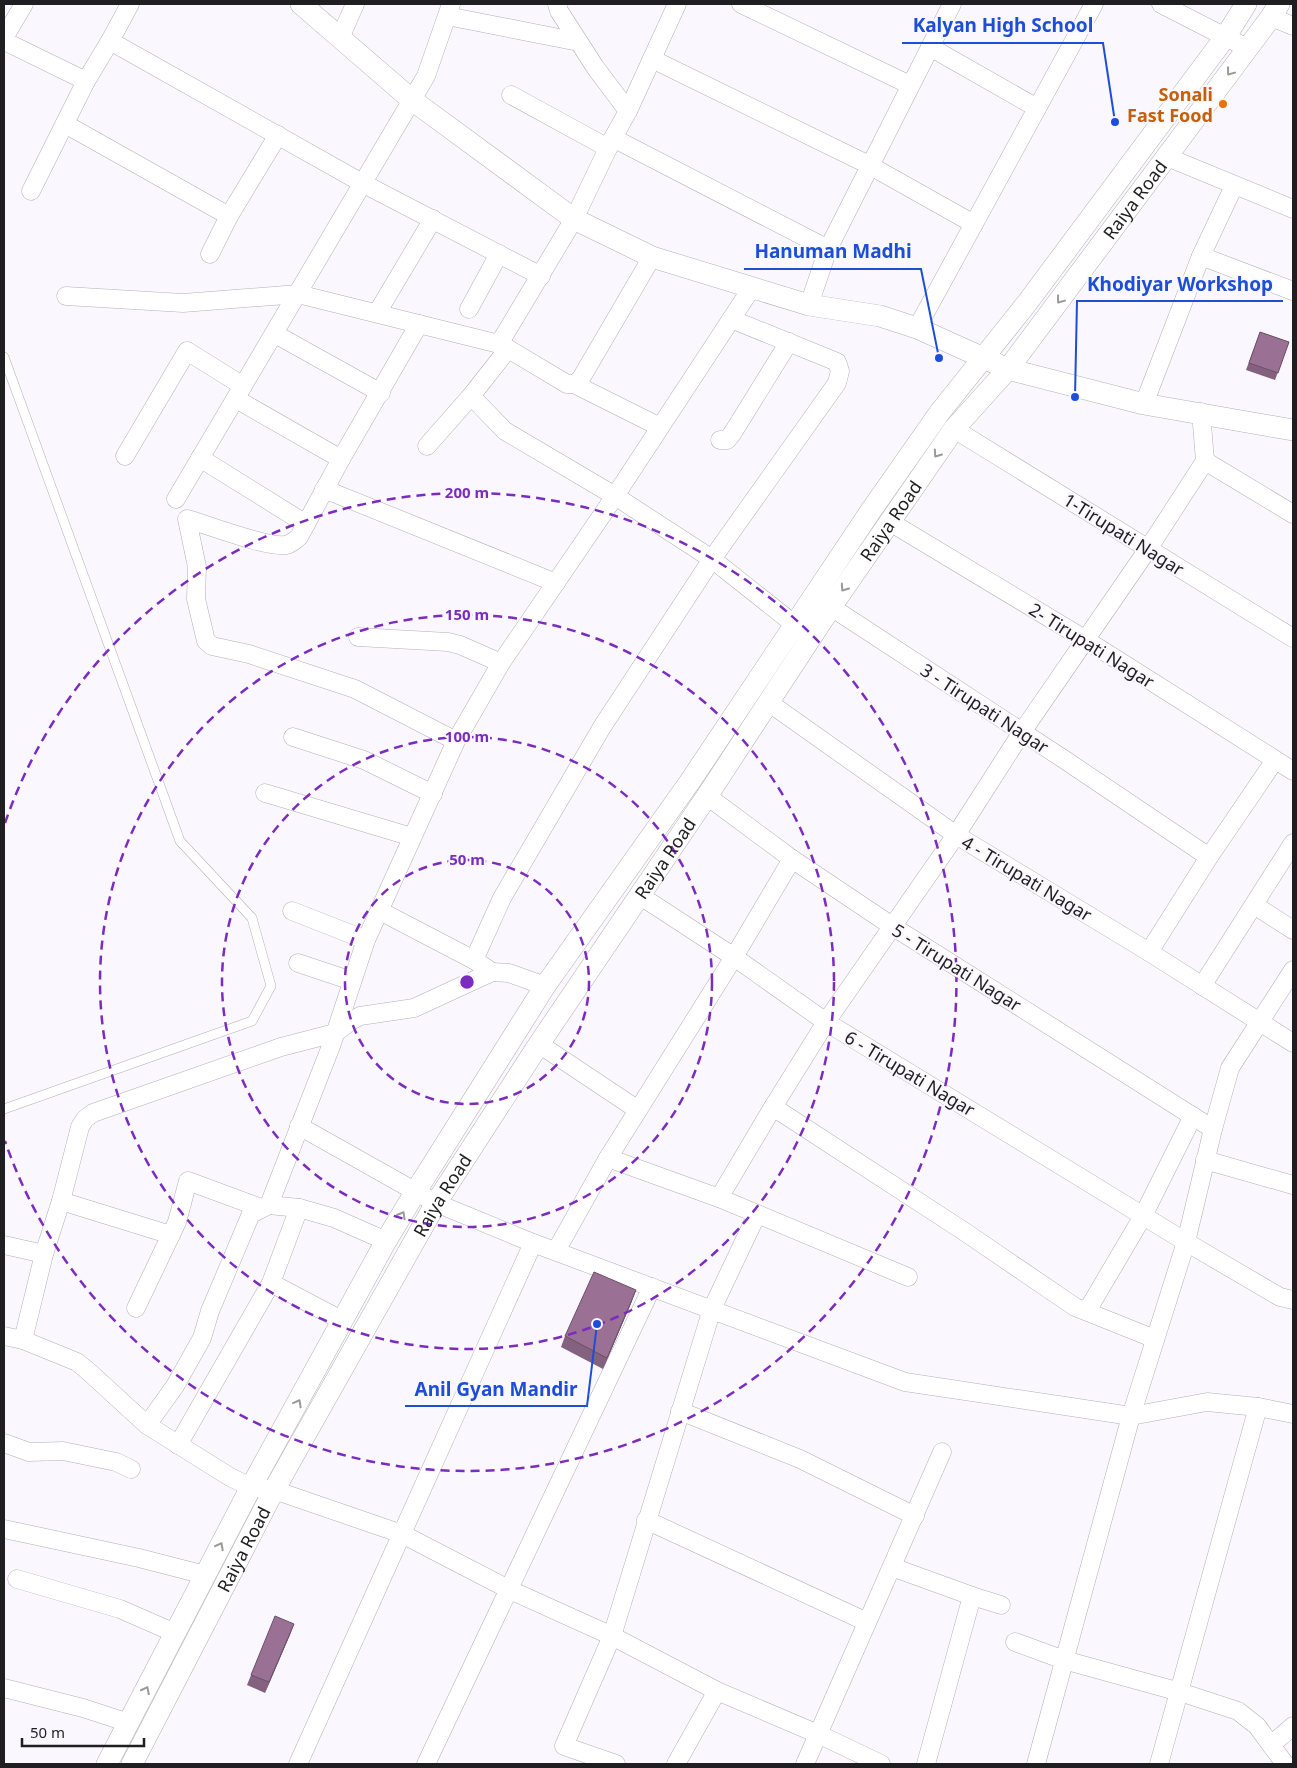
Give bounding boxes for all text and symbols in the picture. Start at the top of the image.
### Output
callout: Kalyan High School [902,9,1103,43]
text: Kalyan High School [913,12,1093,38]
one-way arrow [1227,66,1236,76]
place label: Sonali Fast Food [1127,82,1213,127]
marker: Sonali Fast Food [1217,98,1229,110]
street label: Raiya Road [1097,155,1172,244]
callout: Hanuman Madhi [744,235,921,269]
text: Hanuman Madhi [754,238,912,264]
callout: Khodiyar Workshop [1077,267,1283,301]
text: Khodiyar Workshop [1087,271,1273,297]
one-way arrow [1057,294,1065,303]
one-way arrow [934,449,943,458]
street label: Raiya Road [854,476,927,566]
text: 200 m [445,482,489,502]
street label: 1-Tirupati Nagar [1059,487,1189,581]
one-way arrow [841,582,850,592]
street label: 2- Tirupati Nagar [1025,597,1160,693]
text: 150 m [445,604,489,624]
street label: 3 - Tirupati Nagar [916,658,1054,759]
text: 100 m [445,726,489,746]
street label: Raiya Road [629,813,701,904]
street label: 4 - Tirupati Nagar [957,830,1097,927]
text: 50 m [449,849,485,869]
street label: 5 - Tirupati Nagar [888,918,1027,1017]
centre of rings [458,973,476,991]
street label: 6 - Tirupati Nagar [840,1025,980,1122]
street label: Raiya Road [407,1149,477,1241]
one-way arrow [395,1211,405,1220]
callout: Anil Gyan Mandir [405,1372,587,1406]
text: Anil Gyan Mandir [415,1376,578,1402]
one-way arrow [292,1399,302,1408]
street label: Raiya Road [211,1502,275,1596]
one-way arrow [214,1542,224,1551]
one-way arrow [140,1686,150,1695]
scale bar [22,1716,145,1748]
text: 50 m [30,1722,65,1742]

